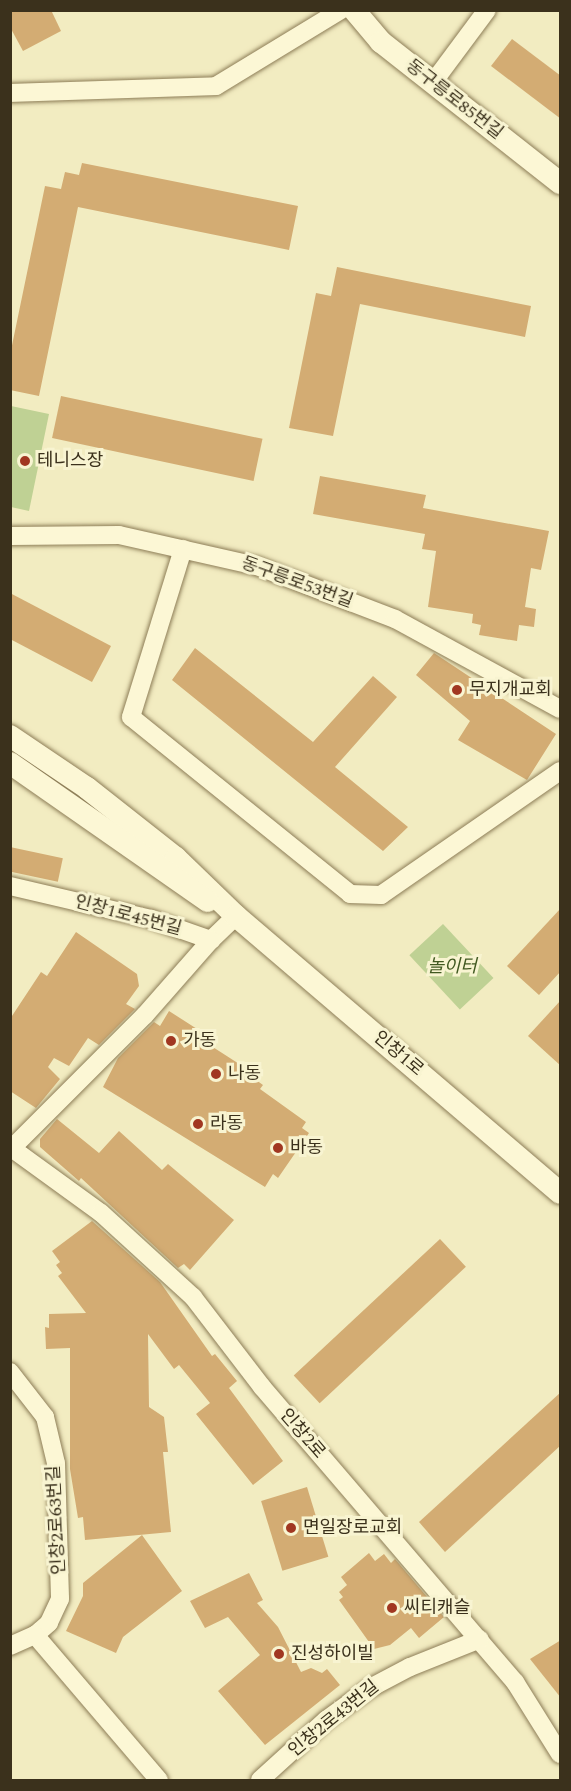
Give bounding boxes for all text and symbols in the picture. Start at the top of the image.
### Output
street label: 동구릉로85번길 [401,55,507,145]
place label: 테니스장 [37,450,103,472]
marker: 테니스장 [18,454,32,468]
street label: 동구릉로53번길 [238,553,356,613]
place label: 무지개교회 [469,679,552,701]
marker: 무지개교회 [450,683,464,697]
street label: 인창1로45번길 [72,891,184,941]
park label: 놀이터 [427,956,477,978]
street label: 인창1로 [369,1027,427,1081]
place label: 가동 [183,1030,216,1052]
marker: 가동 [164,1034,178,1048]
place label: 나동 [228,1063,261,1085]
marker: 나동 [209,1067,223,1081]
place label: 라동 [210,1113,243,1135]
marker: 라동 [191,1117,205,1131]
place label: 바동 [290,1137,323,1159]
marker: 바동 [271,1141,285,1155]
street label: 인창2로 [275,1405,329,1463]
street label: 인창2로63번길 [43,1465,71,1575]
place label: 면일장로교회 [303,1517,402,1539]
marker: 면일장로교회 [284,1521,298,1535]
place label: 씨티캐슬 [404,1597,470,1619]
marker: 씨티캐슬 [385,1601,399,1615]
place label: 진성하이빌 [291,1643,374,1665]
marker: 진성하이빌 [272,1647,286,1661]
street label: 인창2로43번길 [285,1676,383,1762]

